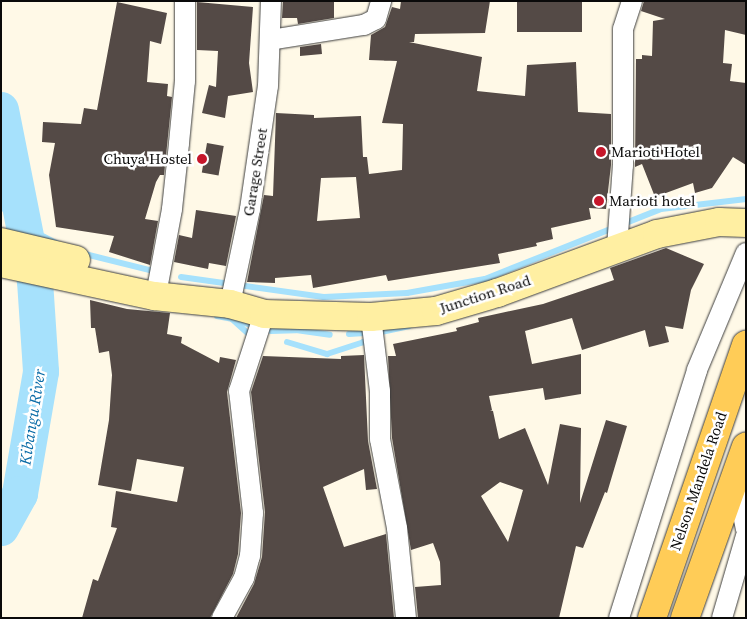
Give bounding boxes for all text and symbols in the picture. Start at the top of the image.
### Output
street label: Garage Street [239,127,271,217]
place label: Marioti Hotel [611,143,700,161]
marker: Marioti Hotel [595,146,607,158]
place label: Chuya Hostel [103,150,192,168]
marker: Chuya Hostel [196,153,208,165]
place label: Marioti hotel [609,192,695,210]
marker: Marioti hotel [593,195,605,207]
street label: Junction Road [437,271,533,317]
water label: Kibangu River [15,368,49,466]
street label: Nelson Mandela Road [666,409,730,553]

